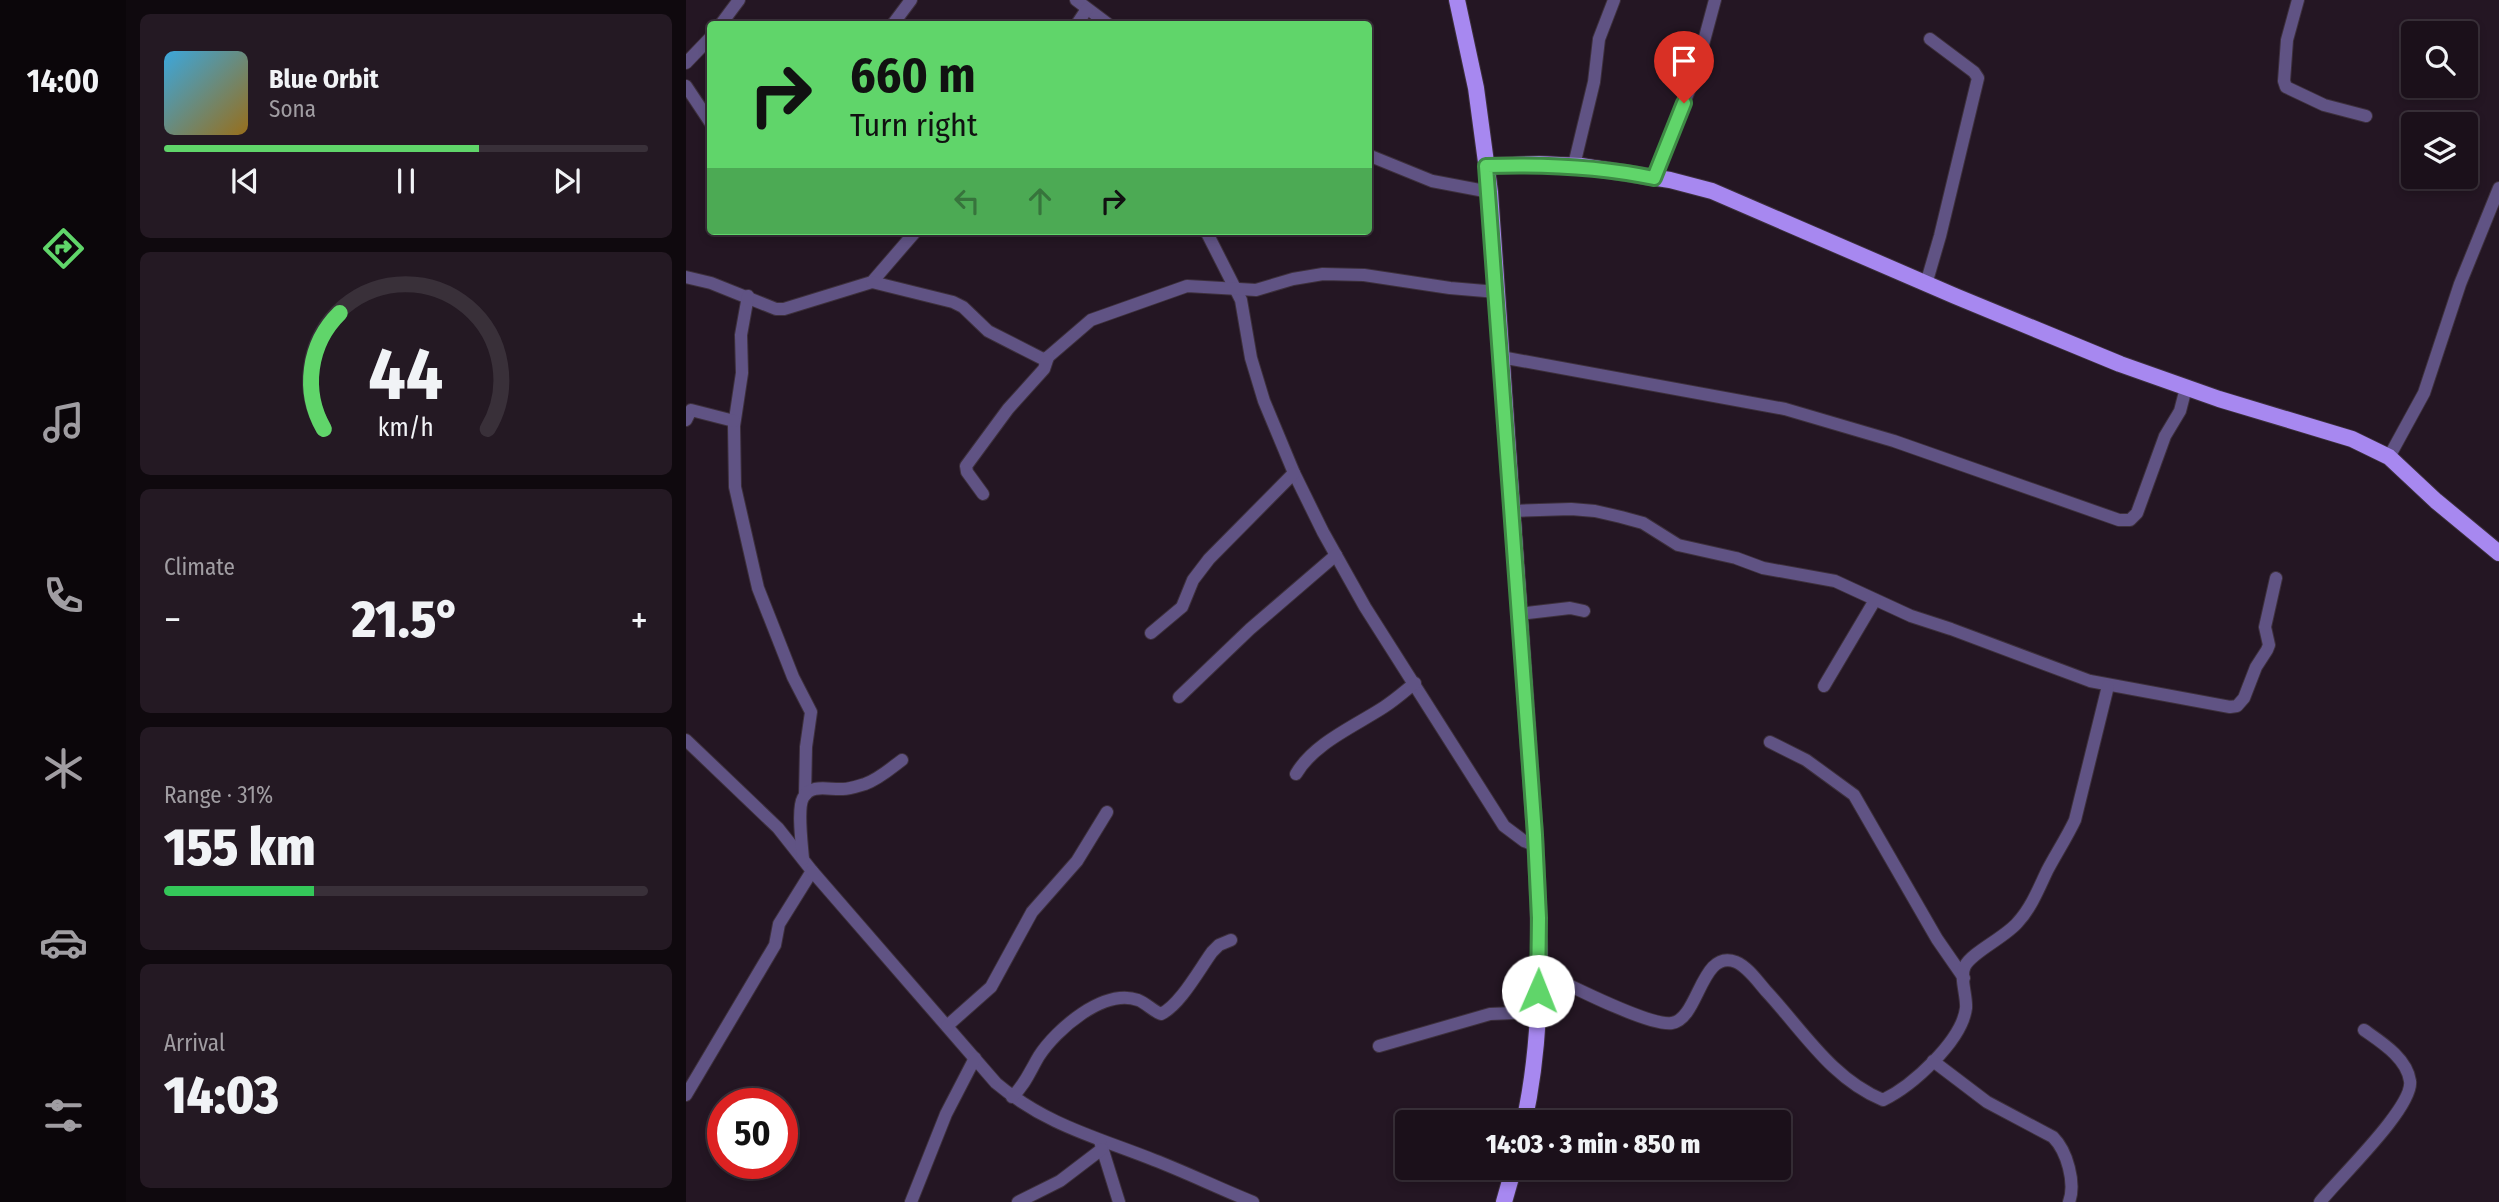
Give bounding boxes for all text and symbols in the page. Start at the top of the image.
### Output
map controls [2401,21,2478,189]
button: search [2401,21,2478,98]
pin [1654,31,1714,103]
icon: arrive [1665,42,1703,80]
text: 660 m [850,46,976,105]
icon: right [735,49,826,140]
text: 14:00 [27,62,99,100]
text: Blue Orbit [269,64,379,95]
text: Sona [269,95,316,123]
text: Turn right [850,106,977,144]
button: layers [2401,112,2478,189]
icon: previous [226,162,264,200]
icon: pause [387,162,425,200]
icon: next [548,162,586,200]
icon: left [948,182,986,220]
icon: ahead [1021,182,1059,220]
icon: right [1094,182,1132,220]
icon: directions [39,224,88,273]
text: 44 [369,332,443,419]
icon: music [39,398,88,447]
text: km/h [378,413,434,443]
text: Climate [164,553,235,581]
icon: phone [39,571,88,620]
text: 21.5° [352,588,460,651]
text: − [164,597,181,643]
text: + [631,597,648,643]
icon: climate [39,744,88,793]
text: Range · 31% [164,781,273,809]
text: 155 km [164,816,315,879]
icon: car [39,918,88,967]
position arrow [1501,954,1575,1028]
text: Arrival [164,1029,225,1057]
text: 14:03 [164,1064,279,1127]
speed limit sign: 50 [707,1088,798,1179]
icon: filters [39,1091,88,1140]
text: 14:03 · 3 min · 850 m [1486,1129,1700,1160]

